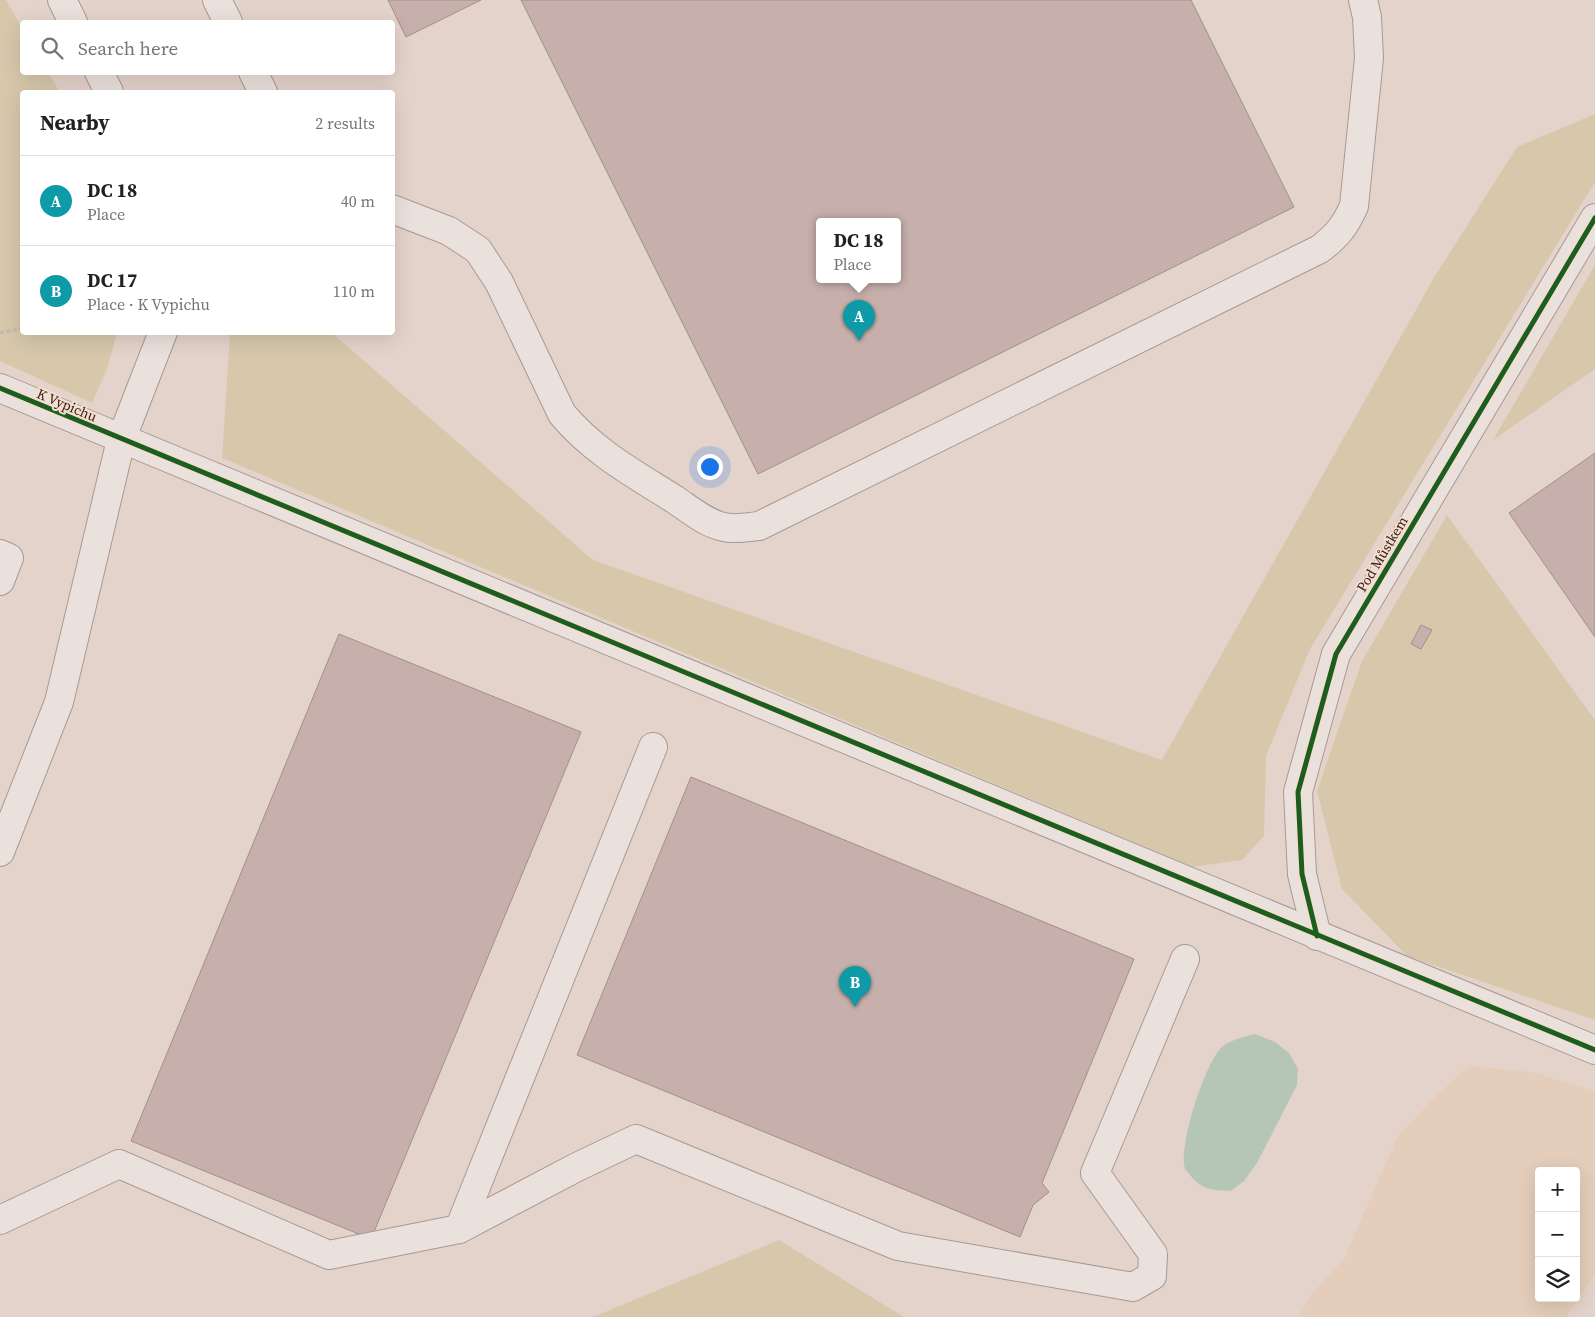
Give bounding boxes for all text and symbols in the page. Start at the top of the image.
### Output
search box [20,20,395,75]
icon: search [38,34,66,62]
text: Search here [78,35,178,61]
text: Nearby [40,108,110,137]
text: 2 results [315,112,375,134]
text: DC 18 [87,177,137,203]
text: A [51,190,61,212]
text: 40 m [341,190,375,212]
text: Place [87,203,125,225]
popup [816,218,901,283]
text: DC 18 [833,227,884,253]
text: Place [833,253,872,275]
text: DC 17 [87,267,137,293]
text: B [51,280,61,302]
text: 110 m [333,280,375,302]
text: Place · K Vypichu [87,293,210,315]
pin: A [843,300,875,341]
street label: K Vypichu [34,383,100,427]
your location [697,454,723,480]
street label: Pod Můstkem [1352,512,1413,596]
pin: B [839,966,871,1007]
map controls [1535,1167,1580,1302]
button: + [1535,1167,1580,1212]
button: − [1535,1212,1580,1257]
button: layers [1535,1257,1580,1302]

